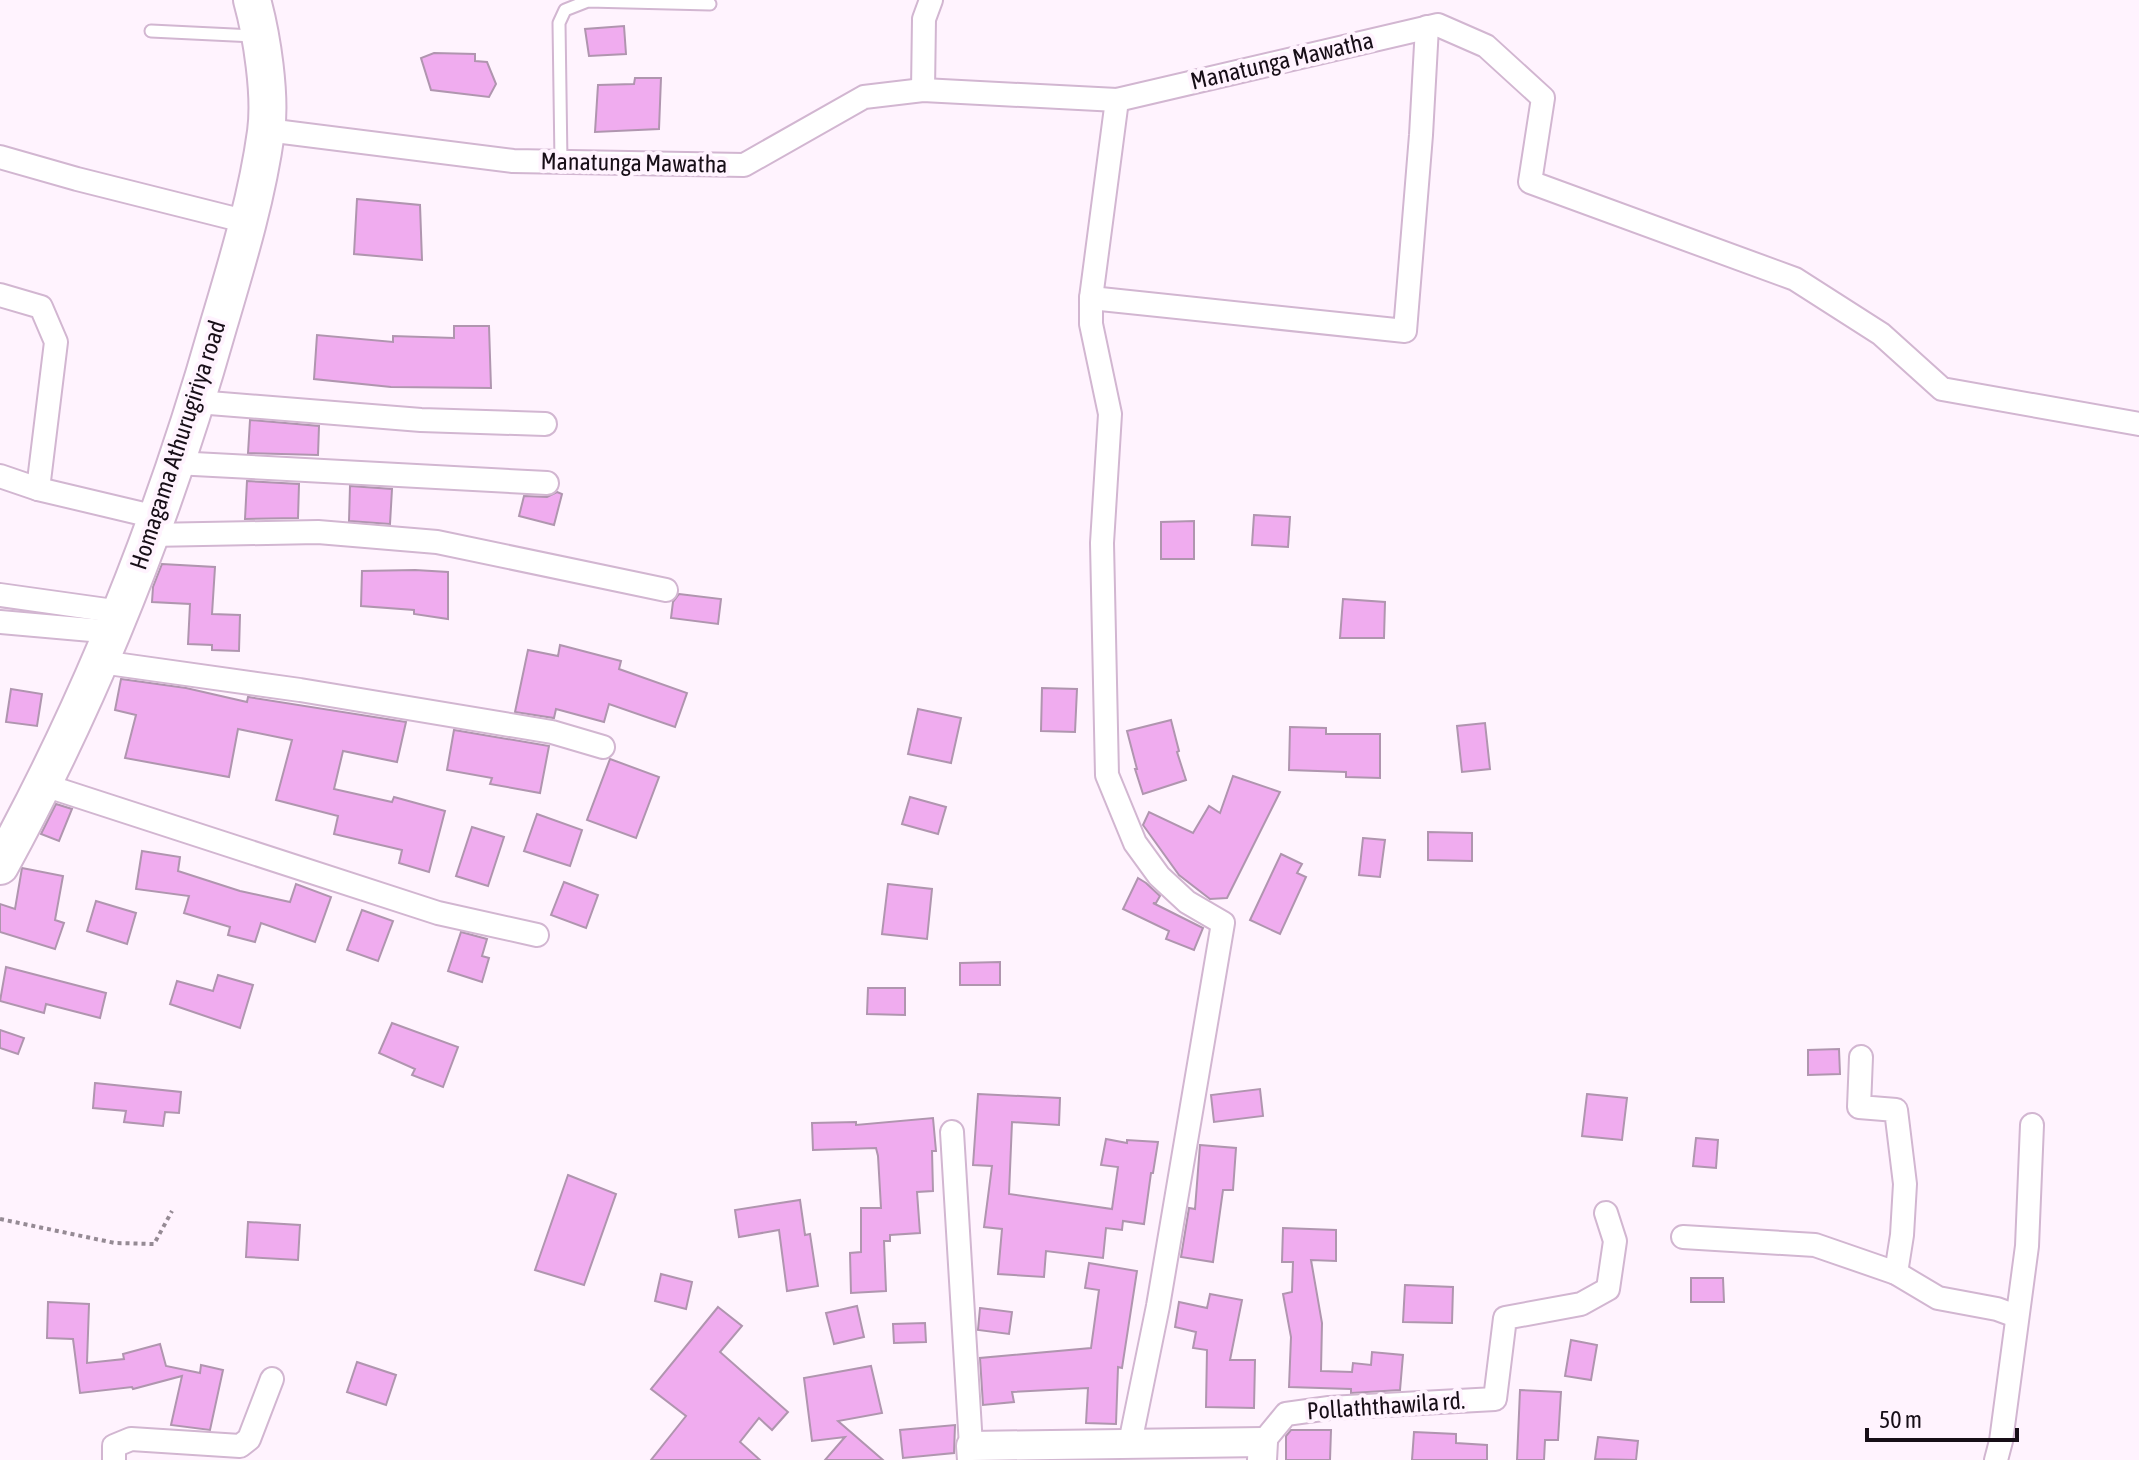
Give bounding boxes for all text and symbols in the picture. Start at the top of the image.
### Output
street label: Manatunga Mawatha [1188,26,1376,95]
street label: Manatunga Mawatha [540,147,728,178]
street label: Homagama Athurugiriya road [124,317,231,573]
street label: Pollaththawila rd. [1306,1387,1466,1424]
scale bar [1867,1392,2017,1442]
text: 50 m [1879,1406,1922,1433]

